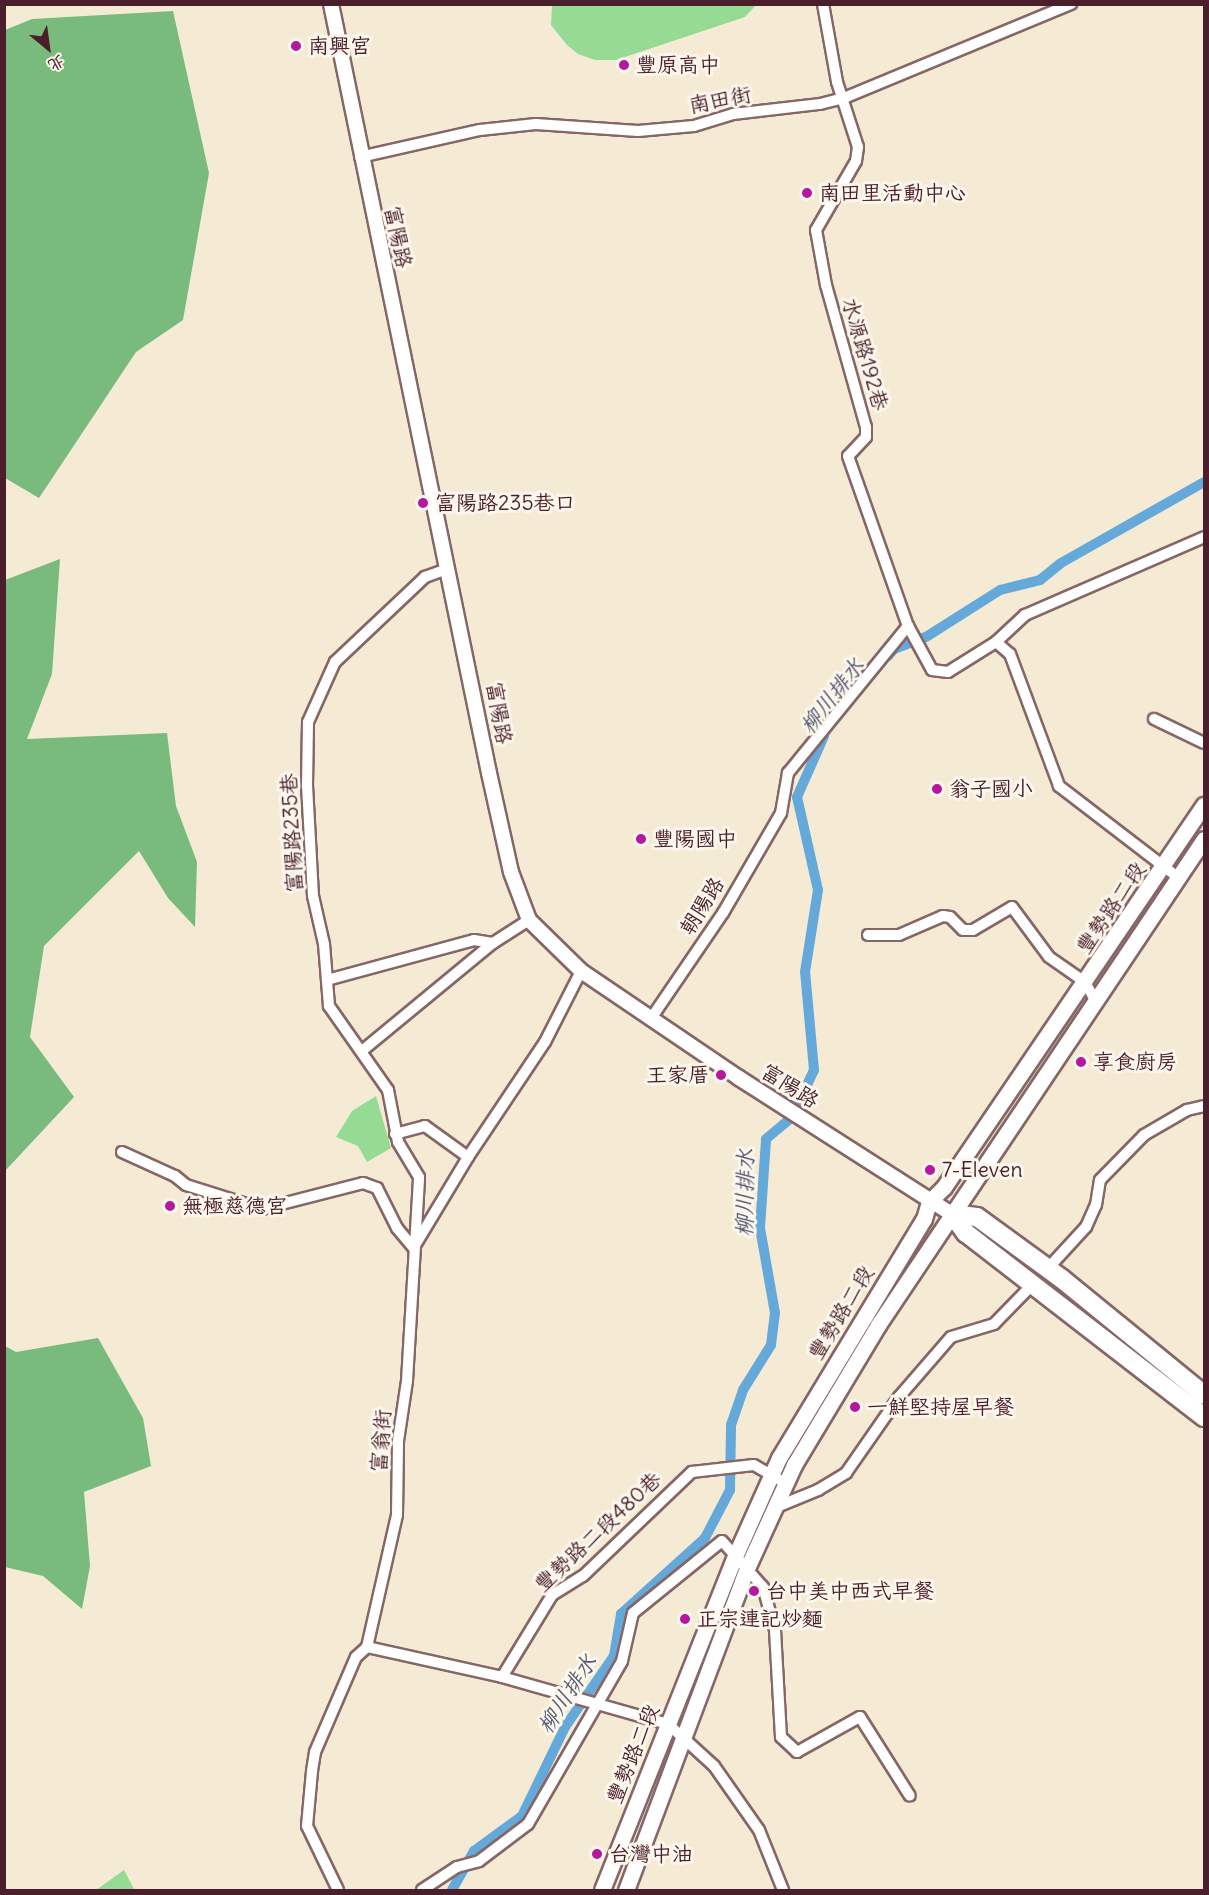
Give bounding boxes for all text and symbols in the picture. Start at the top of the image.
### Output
north arrow [18,18,78,78]
place label: 南興宮 [308,33,371,59]
marker: 南興宮 [289,39,303,53]
text: 北 [45,51,69,76]
place label: 豐原高中 [636,52,720,78]
marker: 豐原高中 [617,58,631,72]
street label: 南田街 [687,82,753,118]
place label: 南田里活動中心 [819,180,966,206]
marker: 南田里活動中心 [800,186,814,200]
street label: 富陽路 [379,204,417,270]
street label: 水源路192巷 [837,295,893,413]
place label: 富陽路235巷口 [435,490,576,516]
marker: 富陽路235巷口 [416,496,430,510]
water label: 柳川排水 [795,653,869,739]
street label: 富陽路 [481,680,517,746]
street label: 富陽路235巷 [276,773,308,893]
place label: 翁子國小 [949,776,1033,802]
marker: 翁子國小 [930,782,944,796]
place label: 豐陽國中 [653,826,737,852]
marker: 豐陽國中 [634,832,648,846]
street label: 豐勢路二段 [1071,857,1151,959]
street label: 朝陽路 [675,873,729,939]
place label: 享食廚房 [1093,1049,1177,1075]
marker: 享食廚房 [1074,1055,1088,1069]
street label: 富陽路 [757,1059,823,1113]
place label: 王家厝 [646,1062,709,1088]
marker: 王家厝 [714,1068,728,1082]
water label: 柳川排水 [731,1149,759,1237]
place label: 7-Eleven [942,1157,1023,1183]
marker: 7-Eleven [923,1163,937,1177]
place label: 無極慈德宮 [182,1193,287,1219]
marker: 無極慈德宮 [163,1199,177,1213]
street label: 豐勢路二段 [803,1262,879,1364]
place label: 一鮮堅持屋早餐 [867,1394,1014,1420]
marker: 一鮮堅持屋早餐 [848,1400,862,1414]
street label: 富翁街 [366,1409,396,1473]
street label: 豐勢路二段480巷 [529,1467,667,1597]
place label: 台中美中西式早餐 [766,1578,934,1604]
marker: 台中美中西式早餐 [747,1584,761,1598]
place label: 正宗連記炒麵 [697,1606,823,1632]
marker: 正宗連記炒麵 [678,1612,692,1626]
water label: 柳川排水 [532,1650,602,1738]
street label: 豐勢路二段 [602,1701,664,1807]
place label: 台灣中油 [609,1841,693,1867]
marker: 台灣中油 [590,1847,604,1861]

